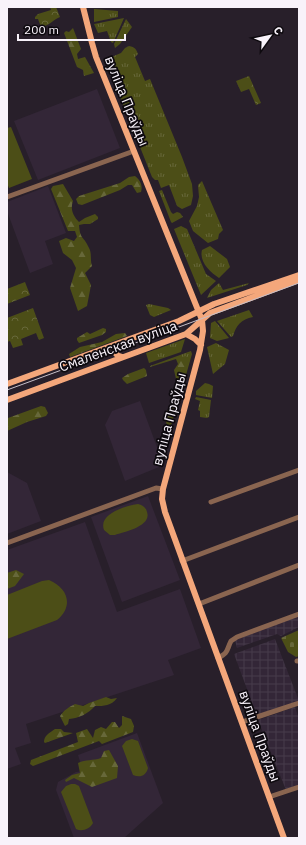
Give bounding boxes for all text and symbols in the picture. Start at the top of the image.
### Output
scale bar [18,16,125,42]
north arrow [250,16,290,56]
text: 200 m [24,22,59,37]
text: С [271,24,286,37]
street label: вуліца Праўды [101,53,153,149]
street label: Смаленская вуліца [56,316,180,376]
street label: вуліца Праўды [148,371,190,467]
street label: вуліца Праўды [235,688,285,784]

